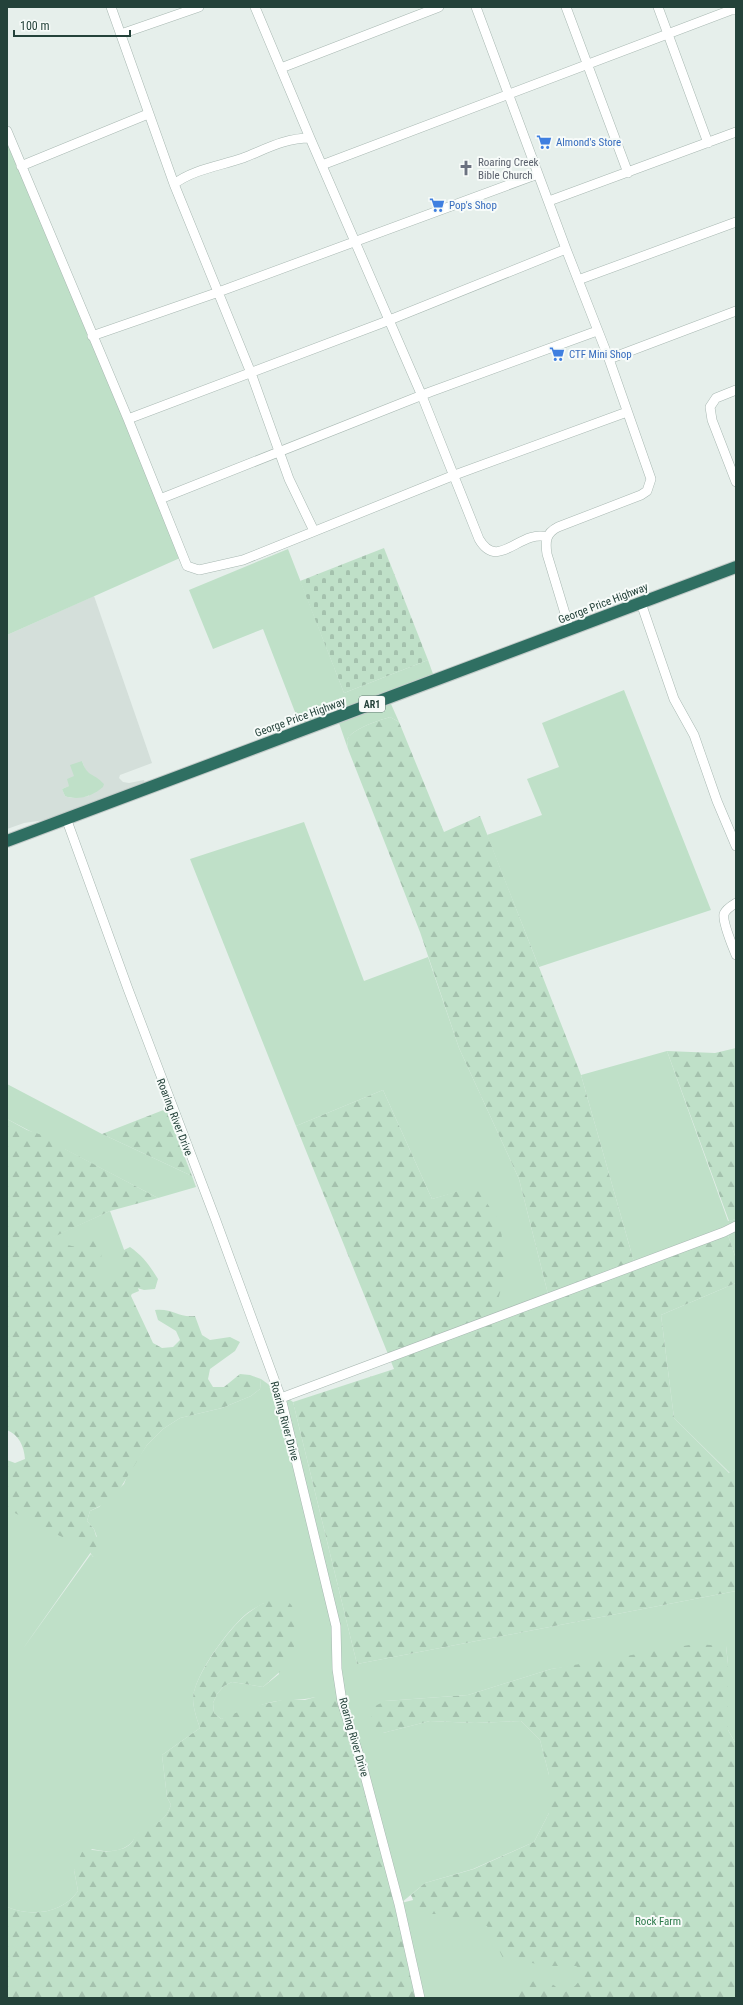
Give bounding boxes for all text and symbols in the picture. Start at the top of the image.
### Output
scale bar [14,12,130,38]
text: 100 m [20,19,50,33]
supermarket icon: Almond's Store [535,133,553,151]
place label: Almond's Store [556,136,621,149]
place label: Roaring Creek Bible Church [478,156,539,182]
church icon: Roaring Creek Bible Church [457,159,475,177]
supermarket icon: Pop's Shop [428,196,446,214]
place label: Pop's Shop [449,199,497,212]
supermarket icon: CTF Mini Shop [548,345,566,363]
place label: CTF Mini Shop [569,348,632,361]
street label: George Price Highway [556,580,650,627]
street label: George Price Highway [253,695,348,740]
road number: AR1 [359,696,385,712]
street label: Roaring River Drive [154,1077,195,1158]
street label: Roaring River Drive [268,1380,301,1462]
street label: Roaring River Drive [336,1696,371,1778]
park label: Rock Farm [635,1915,681,1928]

